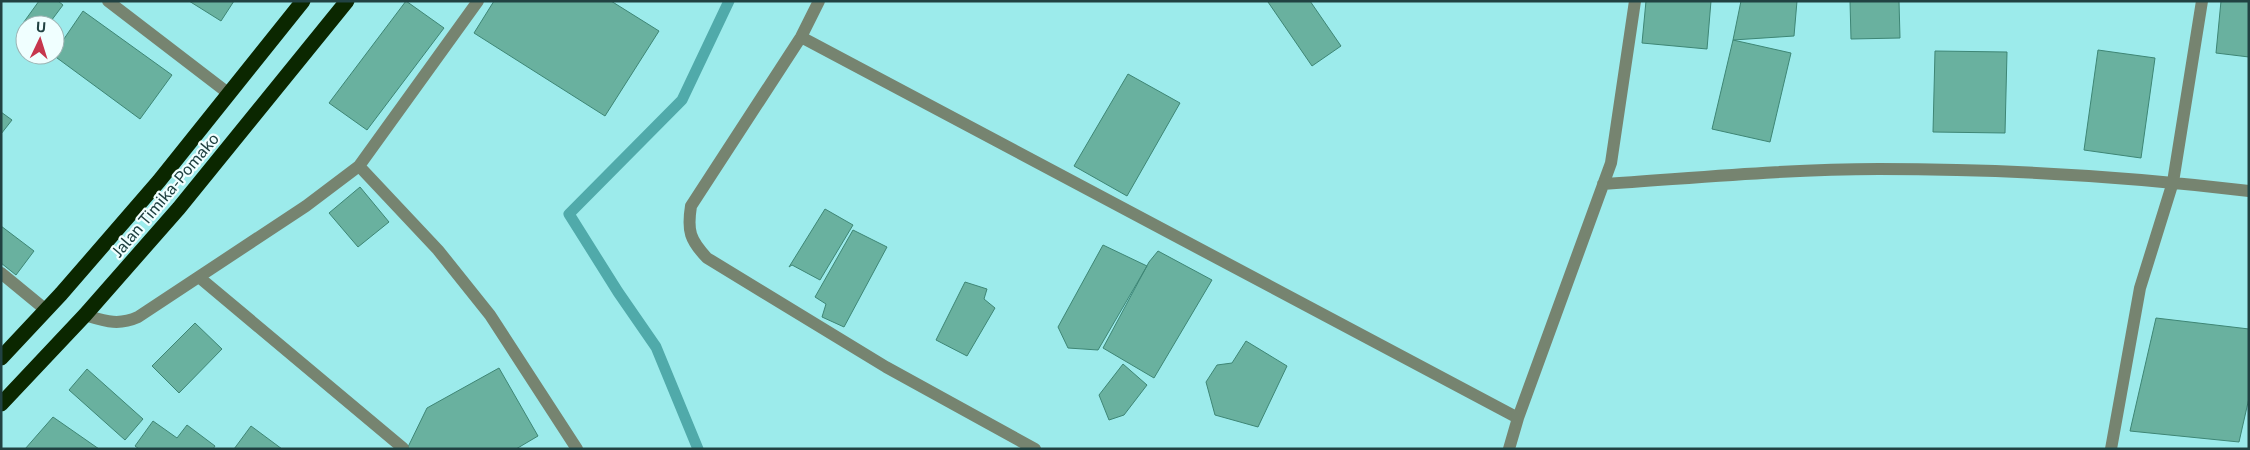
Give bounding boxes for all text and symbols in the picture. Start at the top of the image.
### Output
north arrow [15,15,65,65]
text: U [35,19,47,35]
street label: Jalan Timika-Pomako [108,129,223,261]

